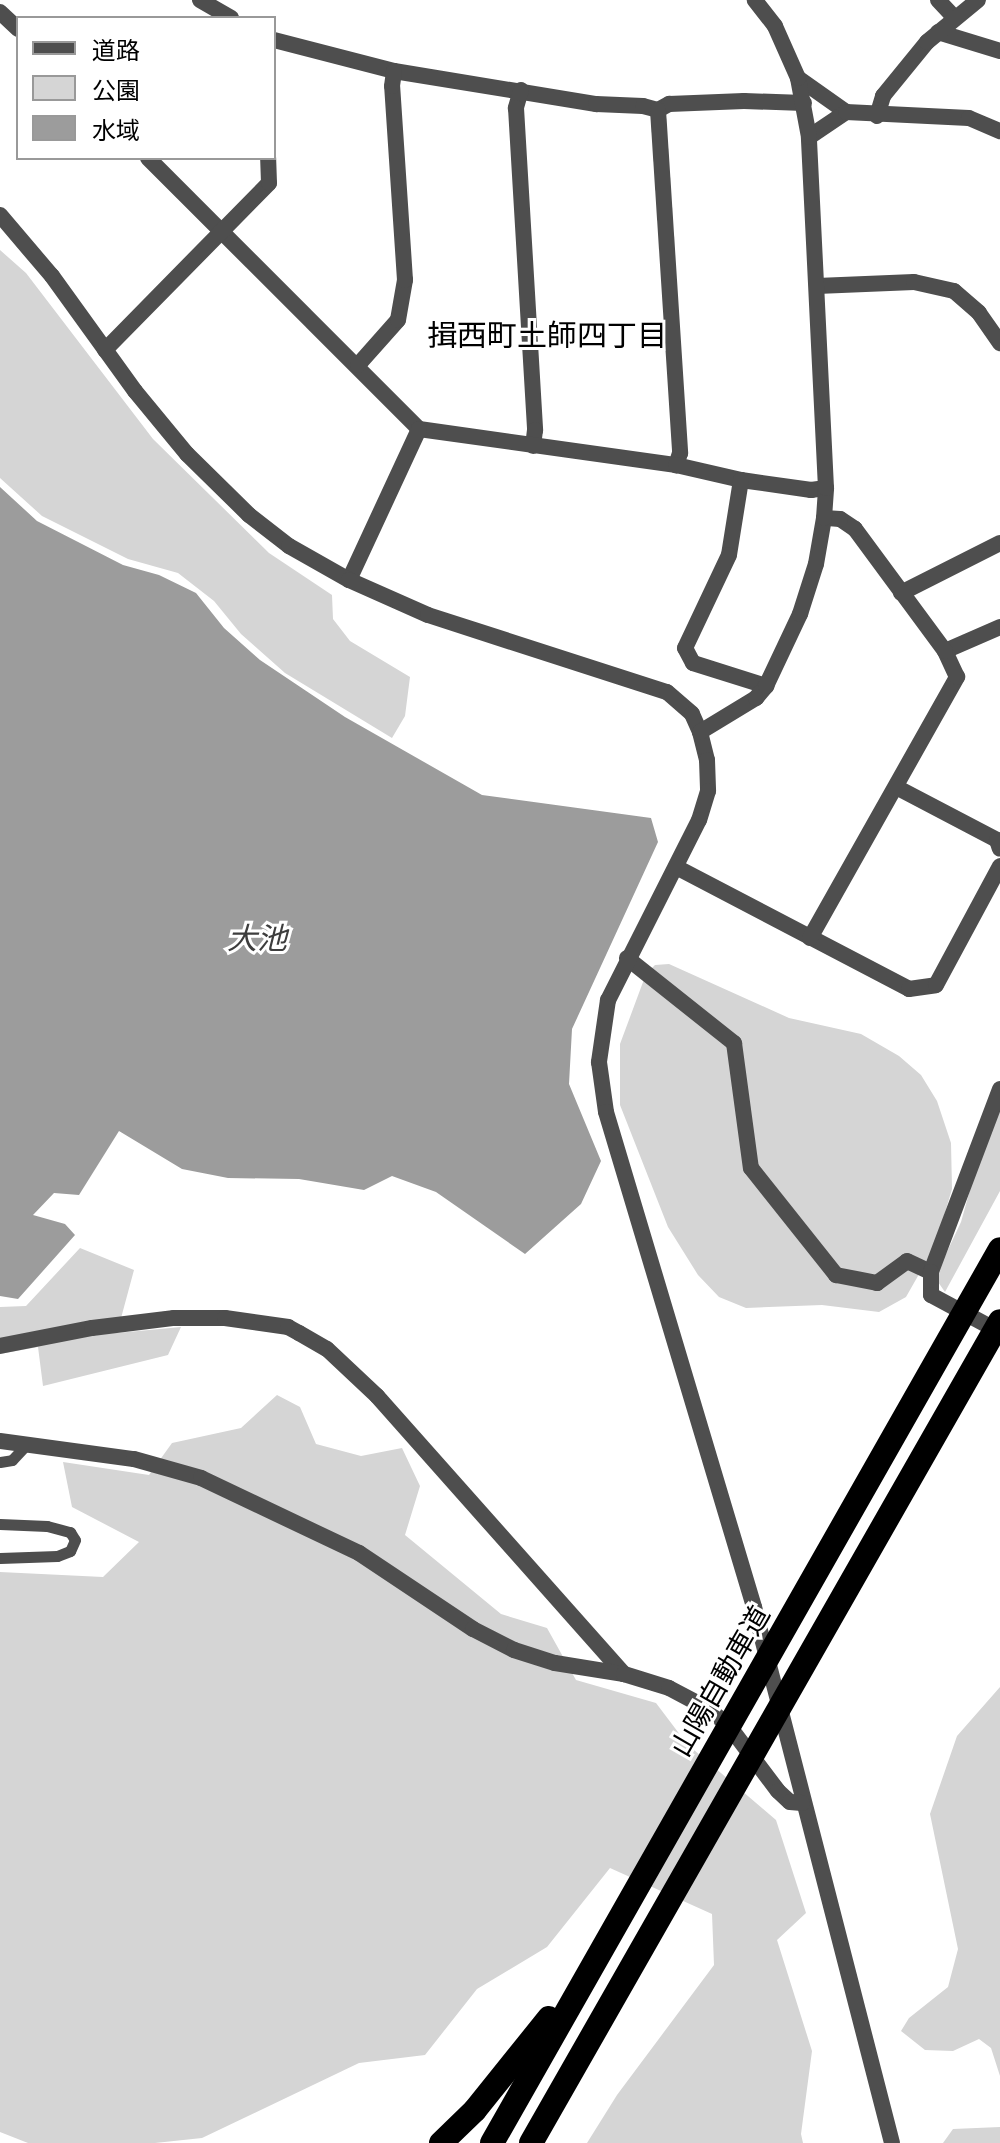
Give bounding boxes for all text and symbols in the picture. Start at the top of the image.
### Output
legend [16,16,276,160]
text: 道路 [92,37,140,64]
text: 公園 [92,77,140,104]
text: 水域 [92,117,140,144]
district label: 揖西町土師四丁目 [427,317,667,353]
water label: 大池 [227,920,287,956]
street label: 山陽自動車道 [663,1600,777,1762]

